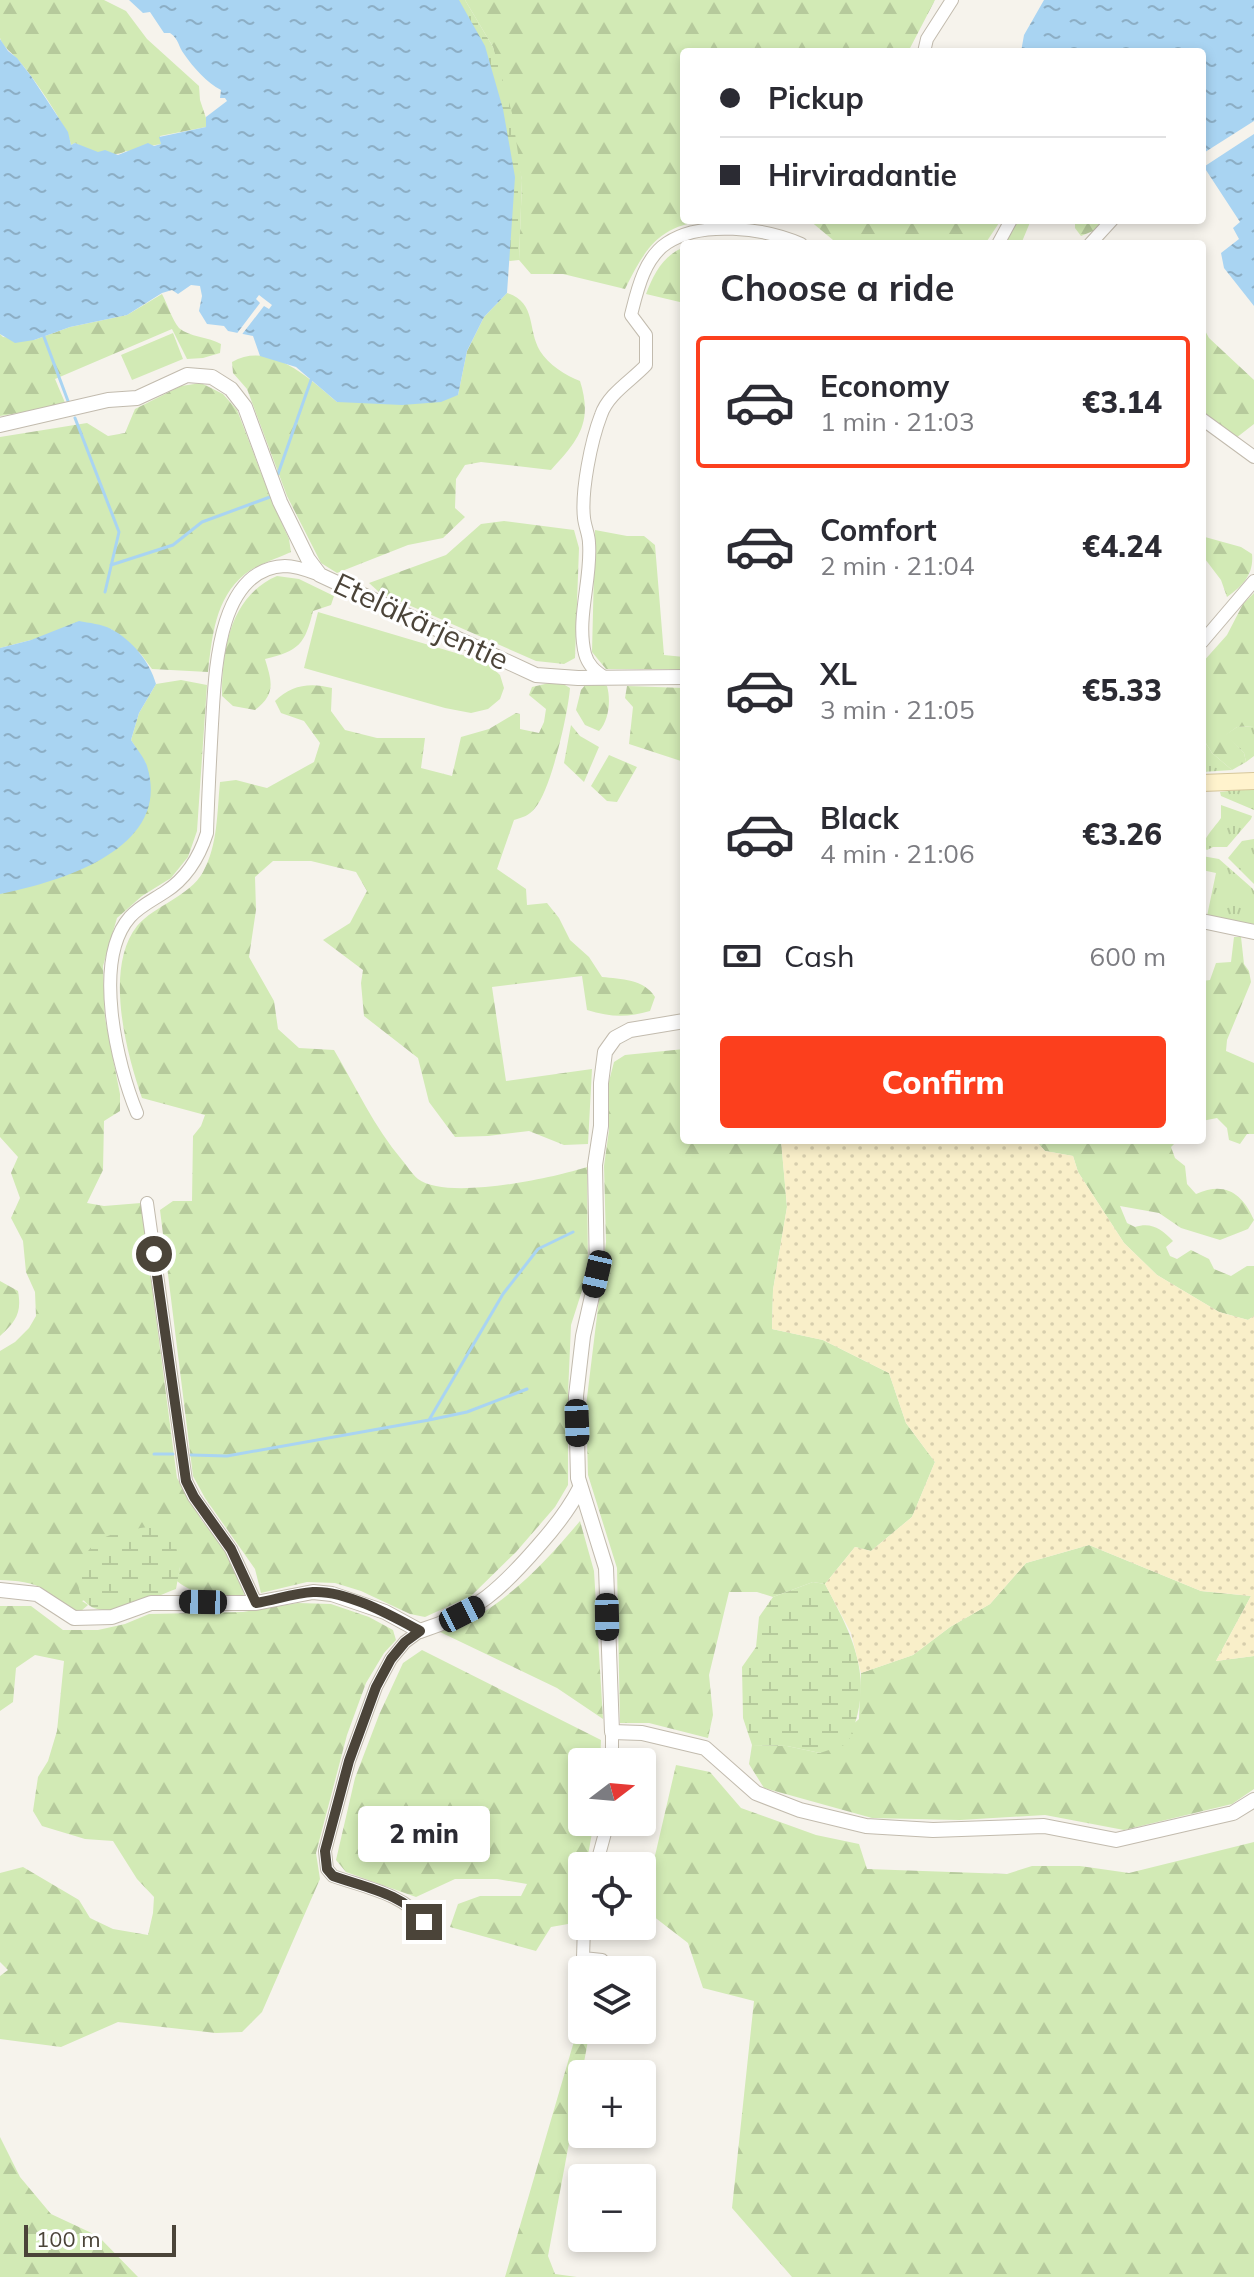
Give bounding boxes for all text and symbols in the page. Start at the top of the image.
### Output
text: Pickup [768,79,864,117]
text: Hirviradantie [768,156,957,194]
text: Choose a ride [720,265,954,310]
icon: car [724,366,796,438]
text: Economy [820,367,949,405]
text: €3.14 [1082,383,1162,421]
text: 1 min · 21:03 [820,405,975,438]
icon: car [724,510,796,582]
text: Comfort [820,511,937,549]
text: €4.24 [1082,527,1162,565]
text: 2 min · 21:04 [820,549,975,582]
street label: Eteläkärjentie [328,564,515,678]
icon: car [724,654,796,726]
text: XL [820,655,857,693]
text: €5.33 [1082,671,1162,709]
text: 3 min · 21:05 [820,693,975,726]
icon: car [724,798,796,870]
text: Black [820,799,899,837]
text: €3.26 [1082,815,1162,853]
text: 4 min · 21:06 [820,837,975,870]
icon: cash [720,934,764,978]
text: Cash [784,937,855,975]
text: 600 m [1090,940,1166,973]
button: Confirm [720,1036,1166,1128]
route start [136,1236,172,1272]
car [580,1248,614,1300]
car [564,1399,590,1447]
car [179,1590,227,1614]
car [435,1592,489,1636]
car [595,1593,619,1641]
north arrow [568,1748,656,1836]
map controls [568,1748,656,2252]
callout: 2 min [358,1806,490,1862]
text: 2 min [389,1817,459,1850]
button: locate [568,1852,656,1940]
route end [406,1904,442,1940]
button: layers [568,1956,656,2044]
button: + [568,2060,656,2148]
button: − [568,2164,656,2252]
scale bar [24,2221,176,2257]
text: 100 m [36,2225,101,2253]

